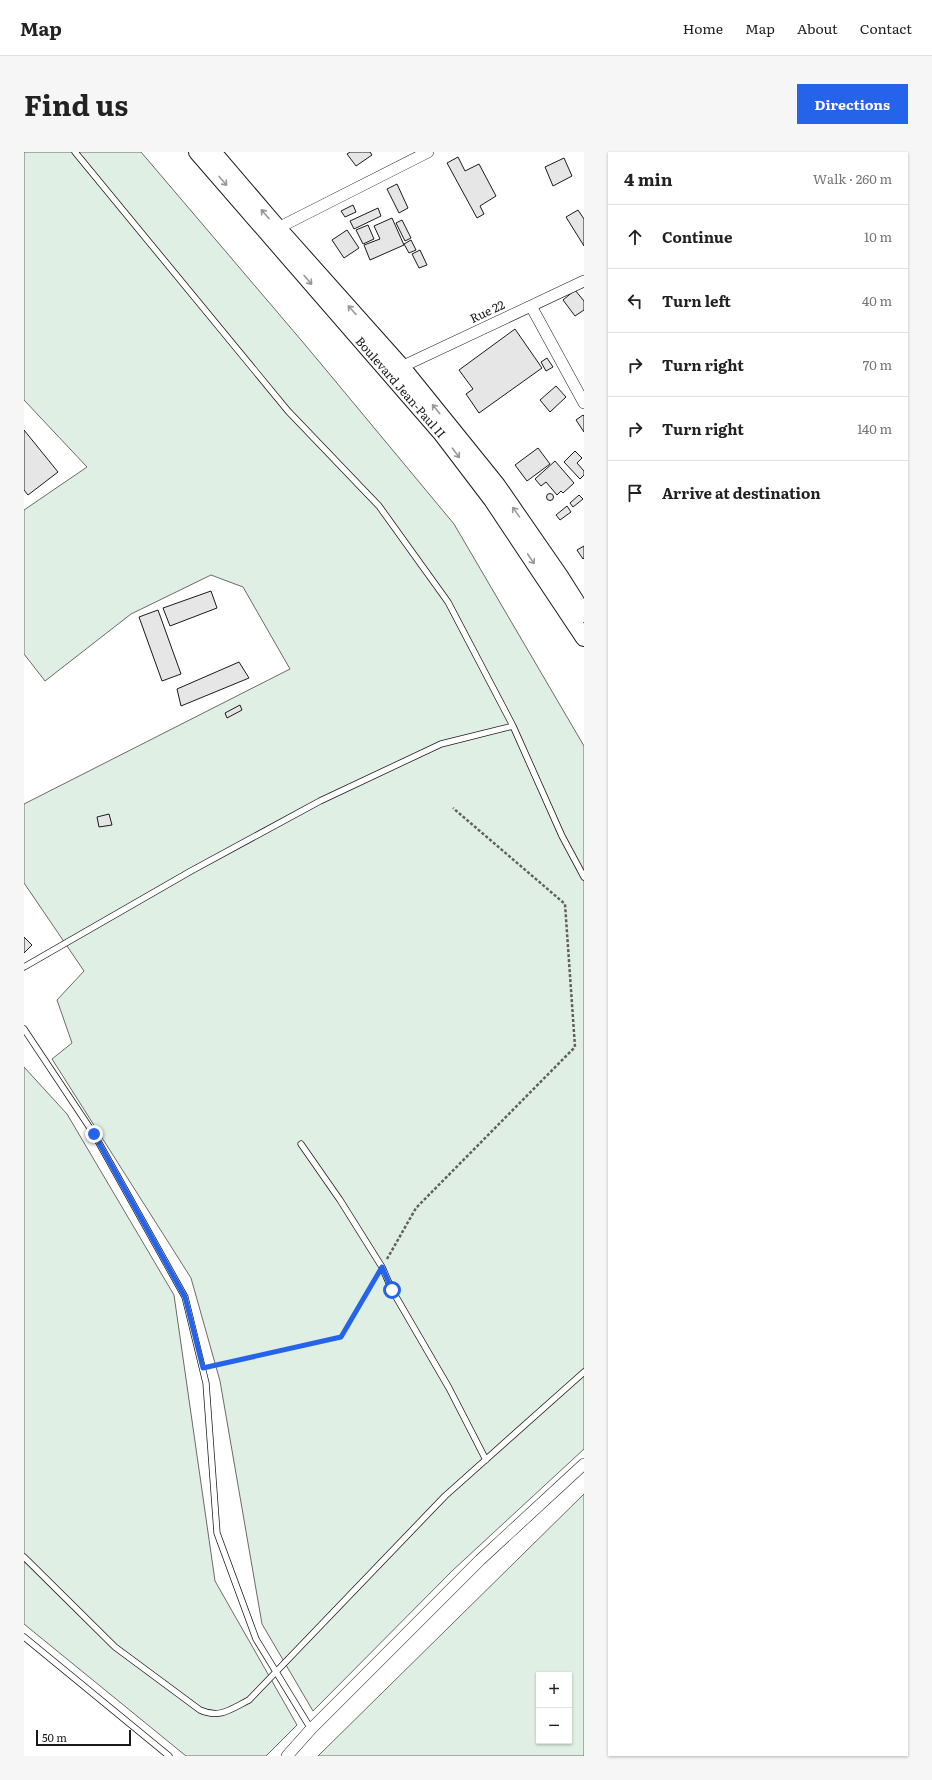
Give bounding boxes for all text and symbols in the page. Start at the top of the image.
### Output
text: Map [20,14,62,42]
text: Home [683,18,723,38]
text: Map [745,18,775,38]
text: About [797,18,838,38]
text: Contact [860,18,912,38]
text: Find us [24,83,128,125]
button: Directions [797,84,908,124]
text: 4 min [624,166,673,191]
text: Walk · 260 m [813,169,892,188]
one-way arrow [218,176,227,187]
one-way arrow [261,208,270,219]
text: Continue [662,225,732,248]
icon: ahead [624,226,646,248]
text: 10 m [864,227,892,246]
one-way arrow [303,274,312,285]
text: Turn left [662,289,731,312]
icon: left [624,290,646,312]
text: 40 m [862,291,892,310]
street label: Rue 22 [467,295,507,327]
one-way arrow [348,306,357,316]
street label: Boulevard Jean-Paul II [352,332,450,442]
text: Turn right [662,353,744,376]
icon: right [624,354,646,376]
text: 70 m [863,355,892,374]
one-way arrow [432,404,441,415]
text: Turn right [662,417,744,440]
icon: right [624,418,646,440]
text: 140 m [857,419,892,438]
one-way arrow [452,447,460,458]
text: Arrive at destination [662,481,821,504]
icon: arrive [624,482,646,504]
one-way arrow [512,507,520,518]
one-way arrow [527,553,535,564]
route end [85,1125,103,1143]
route start [383,1281,401,1299]
map controls [536,1672,572,1744]
button: + [536,1672,572,1708]
button: − [536,1708,572,1744]
scale bar [36,1728,131,1747]
text: 50 m [42,1729,67,1745]

